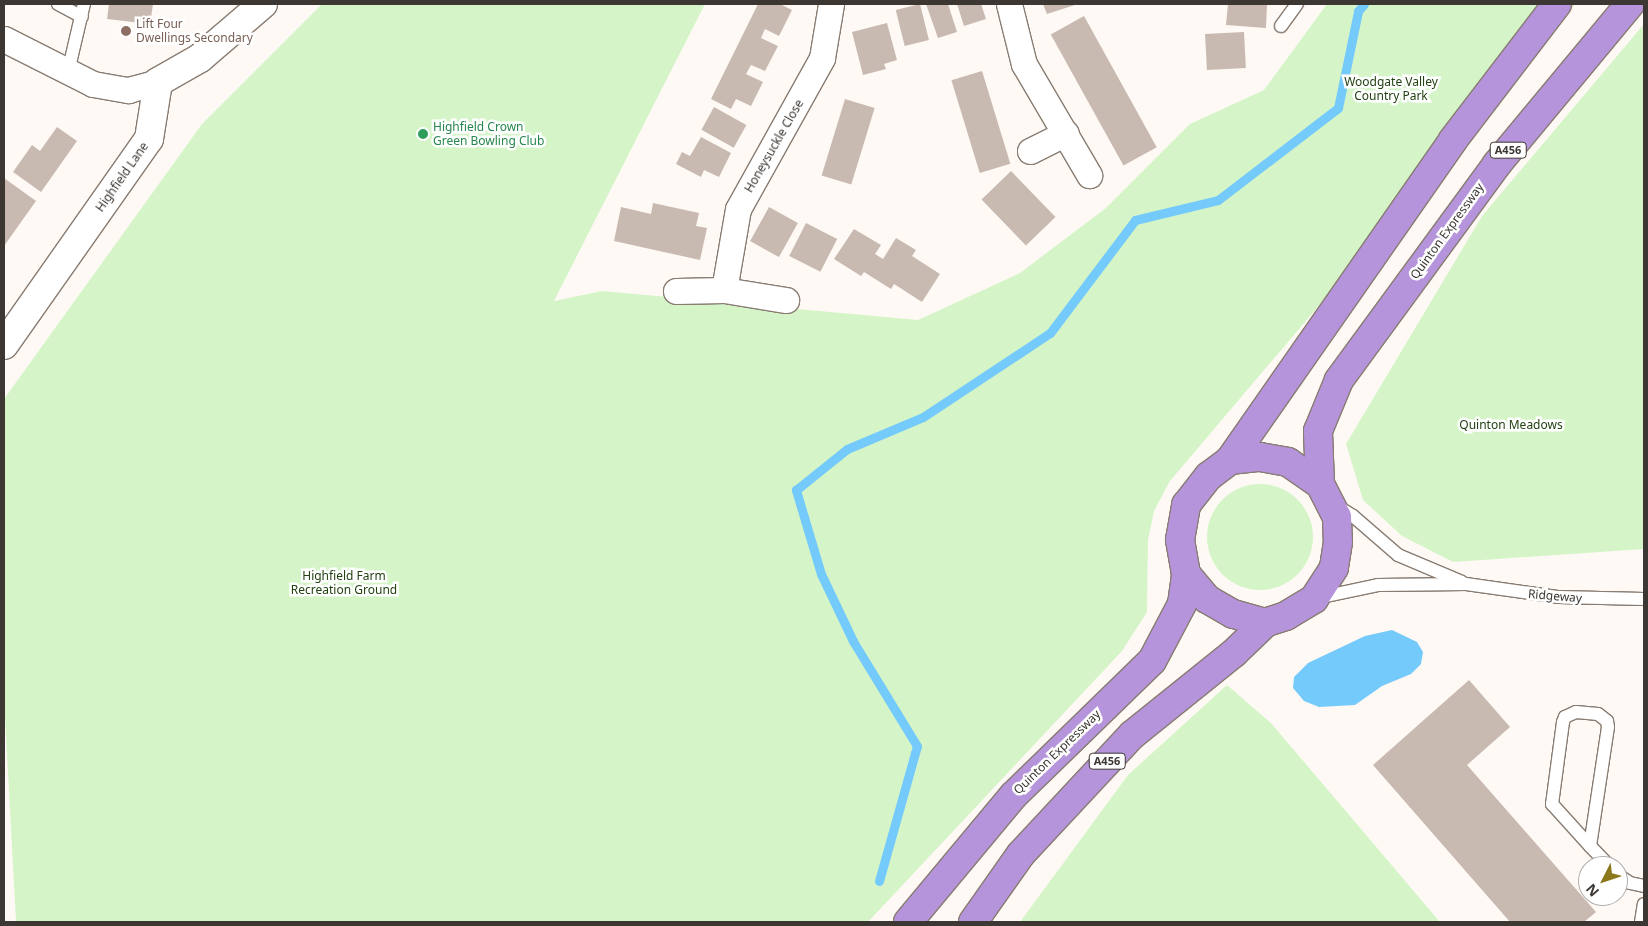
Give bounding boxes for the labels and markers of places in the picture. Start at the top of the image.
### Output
place label: Lift Four Dwellings Secondary [136,17,253,45]
marker: Lift Four Dwellings Secondary [120,25,132,37]
place label: Highfield Crown Green Bowling Club [433,120,544,148]
marker: Highfield Crown Green Bowling Club [417,128,429,140]

